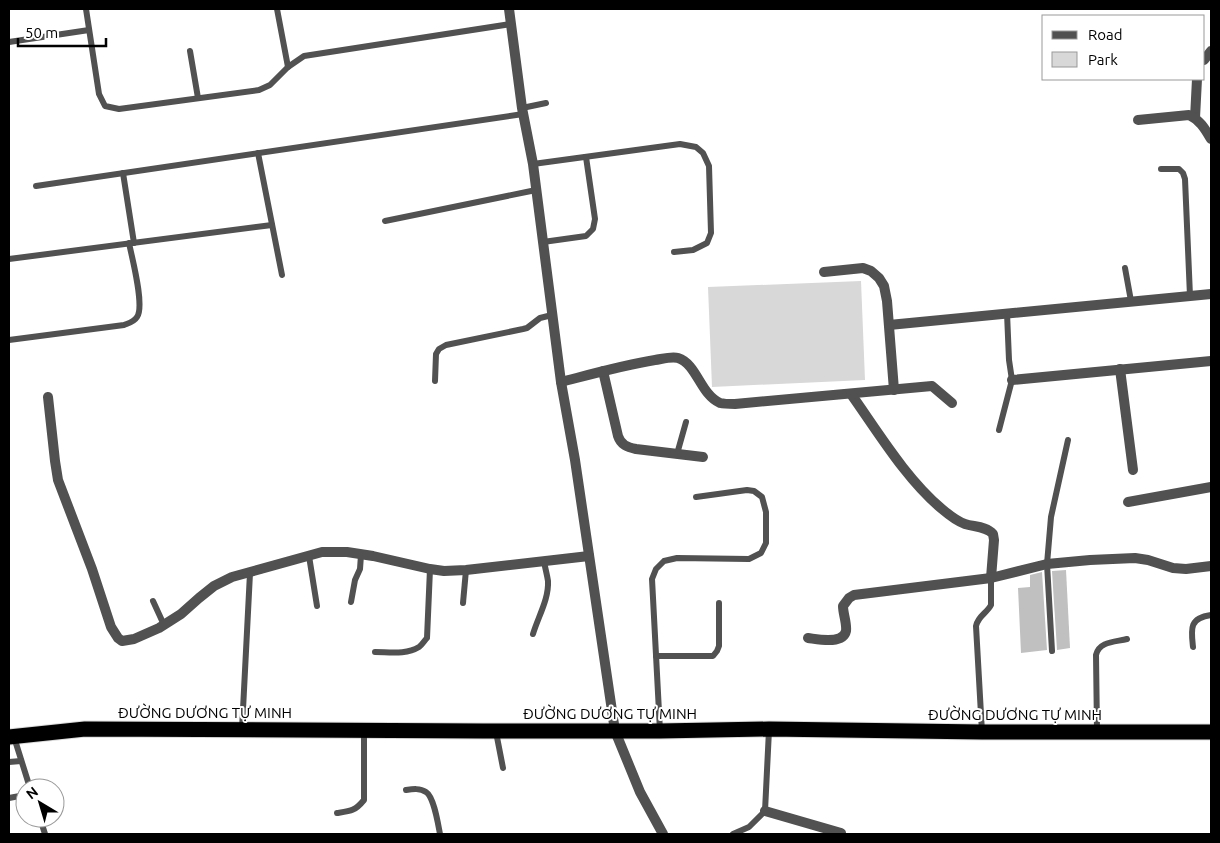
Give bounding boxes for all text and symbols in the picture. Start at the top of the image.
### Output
scale bar [18,15,105,47]
legend [1042,15,1205,80]
text: 50 m [25,24,58,41]
text: Road [1088,26,1123,43]
text: Park [1088,51,1118,68]
street label: ĐƯỜNG DƯƠNG TỰ MINH [118,703,292,721]
street label: ĐƯỜNG DƯƠNG TỰ MINH [523,704,697,722]
street label: ĐƯỜNG DƯƠNG TỰ MINH [928,705,1102,723]
north arrow [15,778,65,828]
text: N [23,783,41,802]

